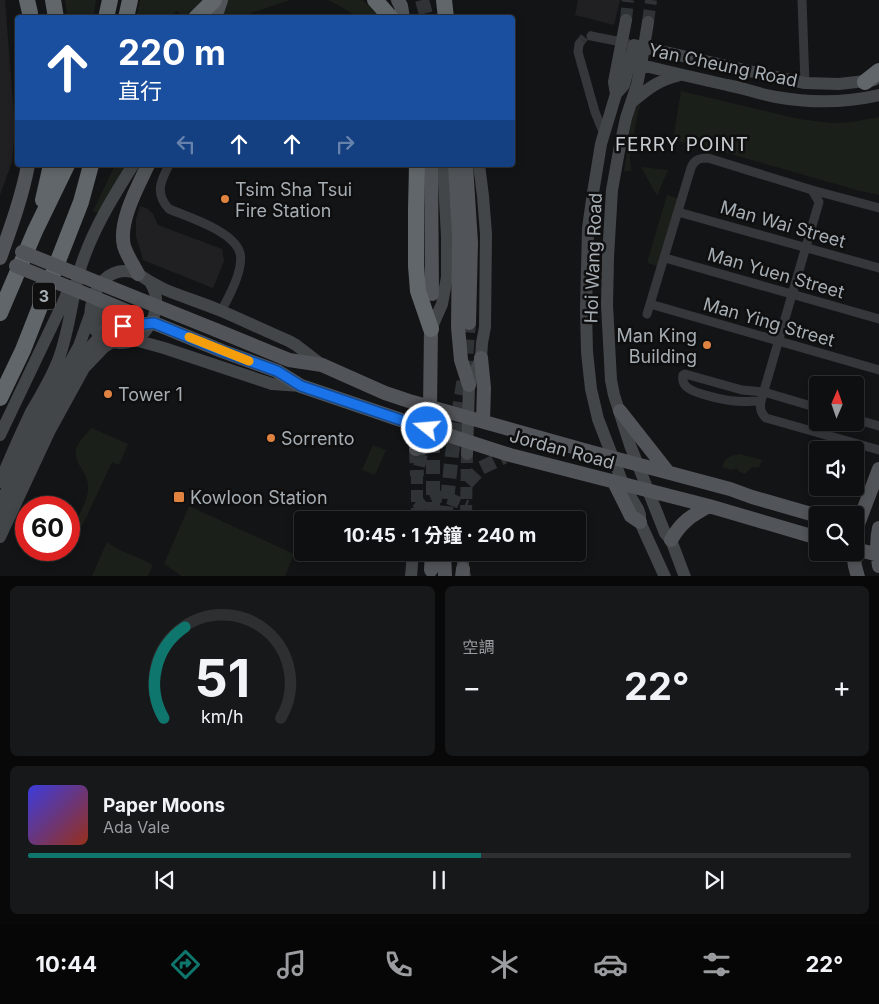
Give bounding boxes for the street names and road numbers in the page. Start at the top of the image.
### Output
street label: Yan Cheung Road [647,39,799,91]
street label: Hoi Wang Road [580,192,606,324]
street label: Man Wai Street [718,196,848,252]
street label: Man Yuen Street [705,243,847,303]
road number: 3 [33,282,55,310]
street label: Man Ying Street [701,293,837,351]
street label: Jordan Road [507,425,617,473]

